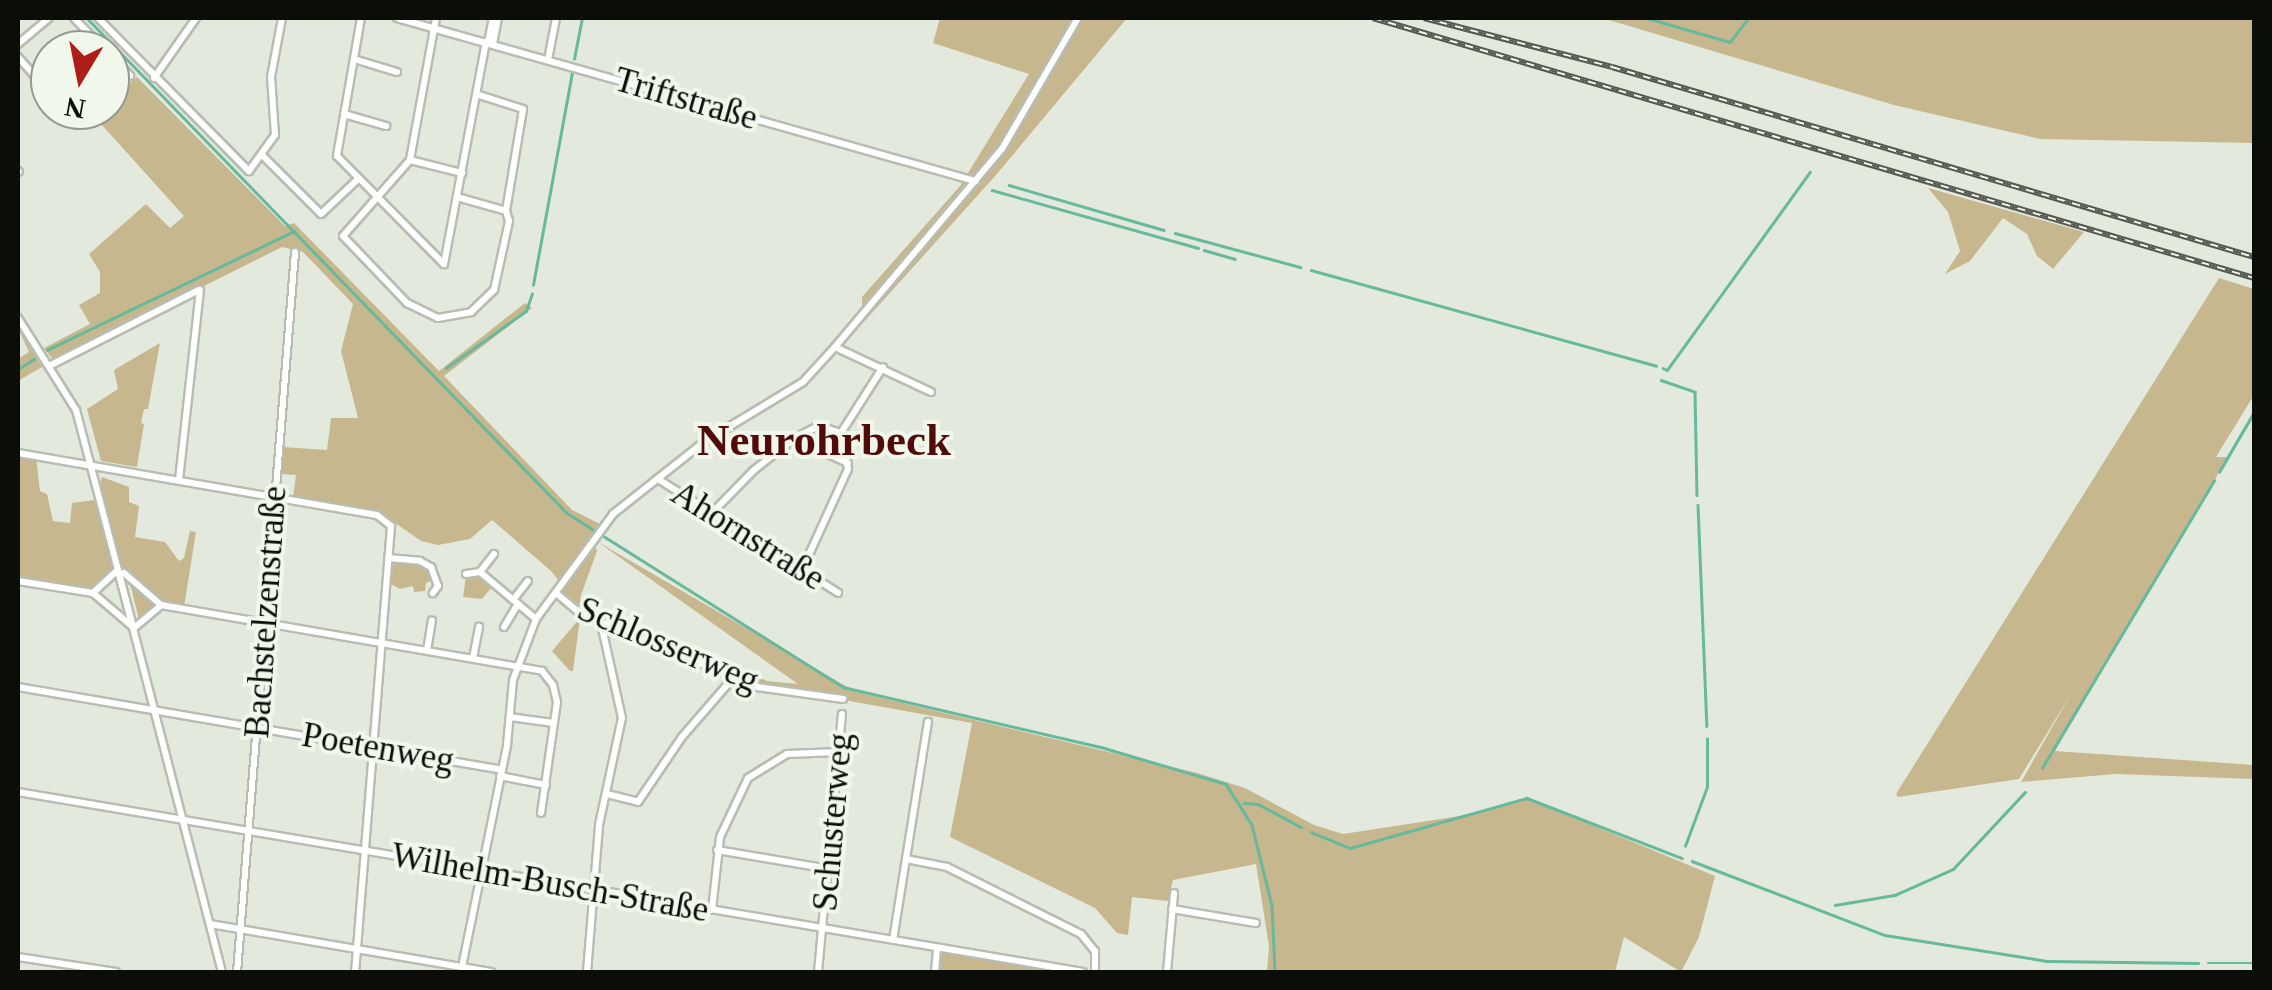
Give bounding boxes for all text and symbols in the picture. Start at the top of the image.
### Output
north arrow [30,30,130,130]
street label: Triftstraße [610,59,762,139]
text: N [62,91,88,125]
district label: Neurohrbeck [697,414,951,468]
street label: Ahornstraße [664,472,832,600]
street label: Bachstelzenstraße [236,485,296,739]
street label: Schlosserweg [571,588,765,702]
street label: Poetenweg [299,714,457,782]
street label: Schusterweg [804,731,862,913]
street label: Wilhelm-Busch-Straße [388,834,712,932]

